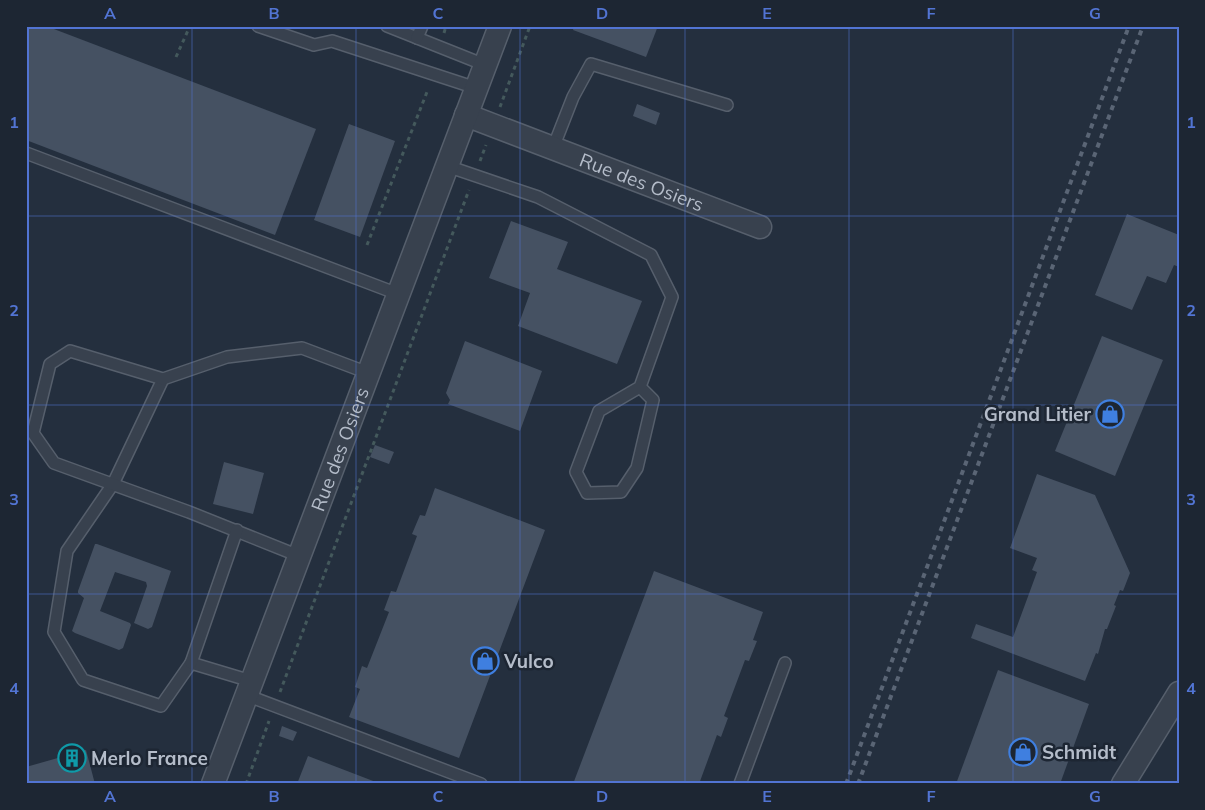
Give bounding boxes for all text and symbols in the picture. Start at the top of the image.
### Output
text: A [104,3,116,23]
text: B [268,3,280,23]
text: C [433,3,444,23]
text: D [596,3,608,23]
text: E [762,3,772,23]
text: F [926,3,936,23]
text: G [1089,3,1101,23]
text: 1 [9,112,19,132]
text: 1 [1186,112,1196,132]
street label: Rue des Osiers [576,147,707,216]
text: 2 [9,300,19,320]
text: 2 [1186,300,1196,320]
street label: Rue des Osiers [305,384,374,515]
shop icon: Grand Litier [1095,399,1125,429]
place label: Grand Litier [984,402,1092,426]
text: 3 [9,489,19,509]
text: 3 [1186,489,1196,509]
shop icon: Vulco [470,646,500,676]
place label: Vulco [503,649,554,673]
text: 4 [9,678,19,698]
text: 4 [1186,678,1196,698]
shop icon: Schmidt [1008,737,1038,767]
place label: Schmidt [1042,740,1116,764]
building icon: Merlo France [57,743,87,773]
place label: Merlo France [91,746,208,770]
text: A [104,786,116,806]
text: B [268,786,280,806]
text: C [433,786,444,806]
text: D [596,786,608,806]
text: E [762,786,772,806]
text: F [926,786,936,806]
text: G [1089,786,1101,806]

